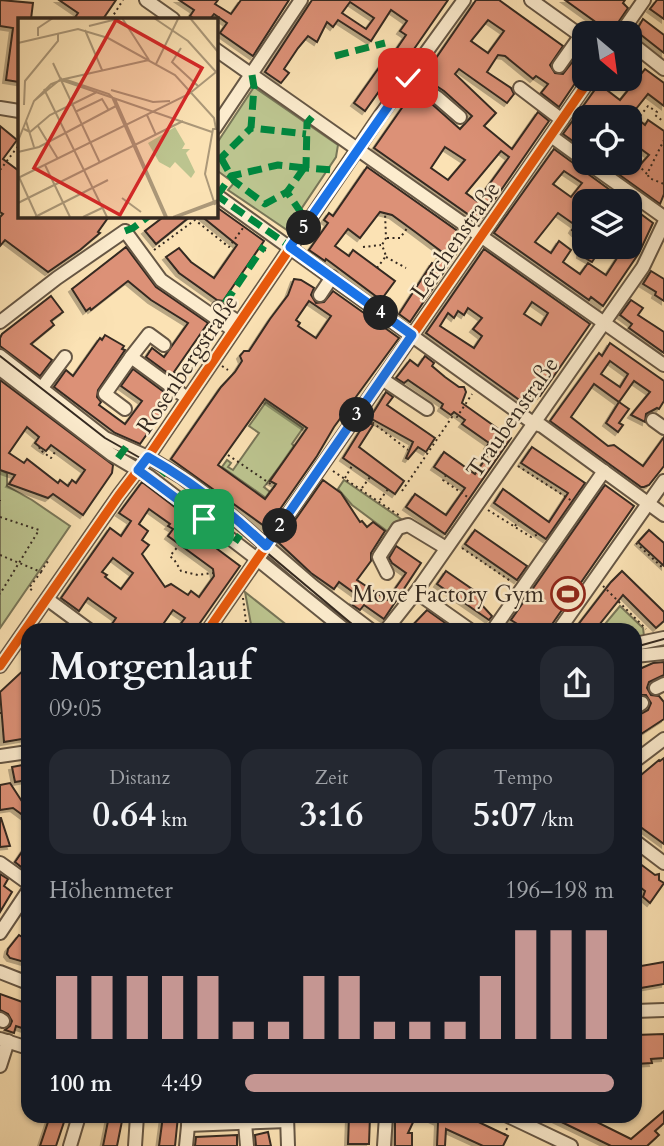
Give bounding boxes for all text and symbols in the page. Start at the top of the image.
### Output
inset map [18,18,217,217]
north arrow [572,21,642,91]
map controls [572,21,642,259]
pin [378,48,438,108]
icon: check [389,59,427,97]
button: locate [572,105,642,175]
street label: Lerchenstraße [403,175,507,305]
button: layers [572,189,642,259]
pin: 5 [286,210,322,246]
text: 5 [299,214,308,240]
street label: Rosenbergstraße [130,289,245,440]
pin: 4 [364,296,398,330]
text: 4 [376,299,385,325]
street label: Traubenstraße [459,351,566,484]
pin: 3 [340,398,374,432]
text: 3 [352,401,361,427]
pin [174,489,234,549]
icon: arrive [185,500,223,538]
pin: 2 [262,508,298,544]
text: 2 [275,512,284,538]
sports icon: Move Factory Gym [549,575,587,613]
place label: Move Factory Gym [352,579,545,610]
text: Morgenlauf [49,641,252,693]
button: share [540,646,614,720]
text: 09:05 [49,693,102,724]
text: Distanz [110,765,170,791]
text: Zeit [315,765,348,791]
text: Tempo [494,765,553,791]
text: 0.64 [92,791,156,839]
text: 3:16 [300,791,363,839]
text: 5:07 [472,791,536,839]
text: km [156,807,187,833]
text: /km [536,807,574,833]
text: Höhenmeter [49,875,173,906]
text: 196–198 m [505,875,614,906]
text: 100 m [49,1068,112,1099]
text: 4:49 [161,1068,202,1099]

